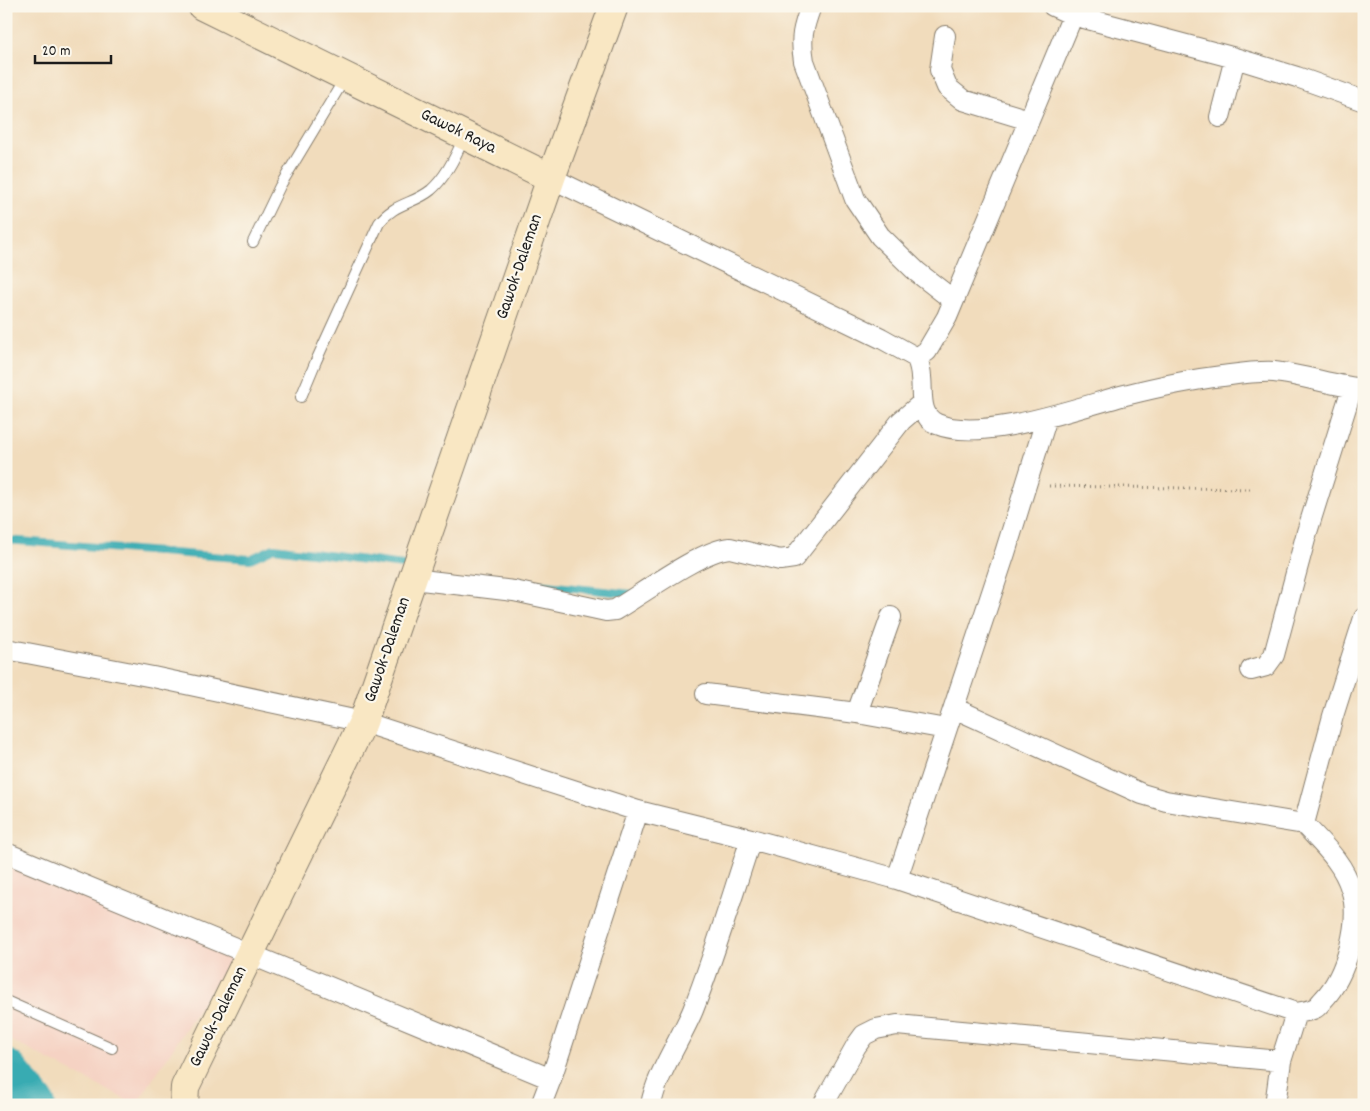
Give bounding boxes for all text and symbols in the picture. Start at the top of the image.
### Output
scale bar [35,32,111,64]
text: 20 m [42,41,70,63]
street label: Gawok Raya [416,103,501,161]
street label: Gawok-Daleman [490,211,550,323]
street label: Gawok-Daleman [358,594,418,706]
street label: Gawok-Daleman [184,962,254,1072]

